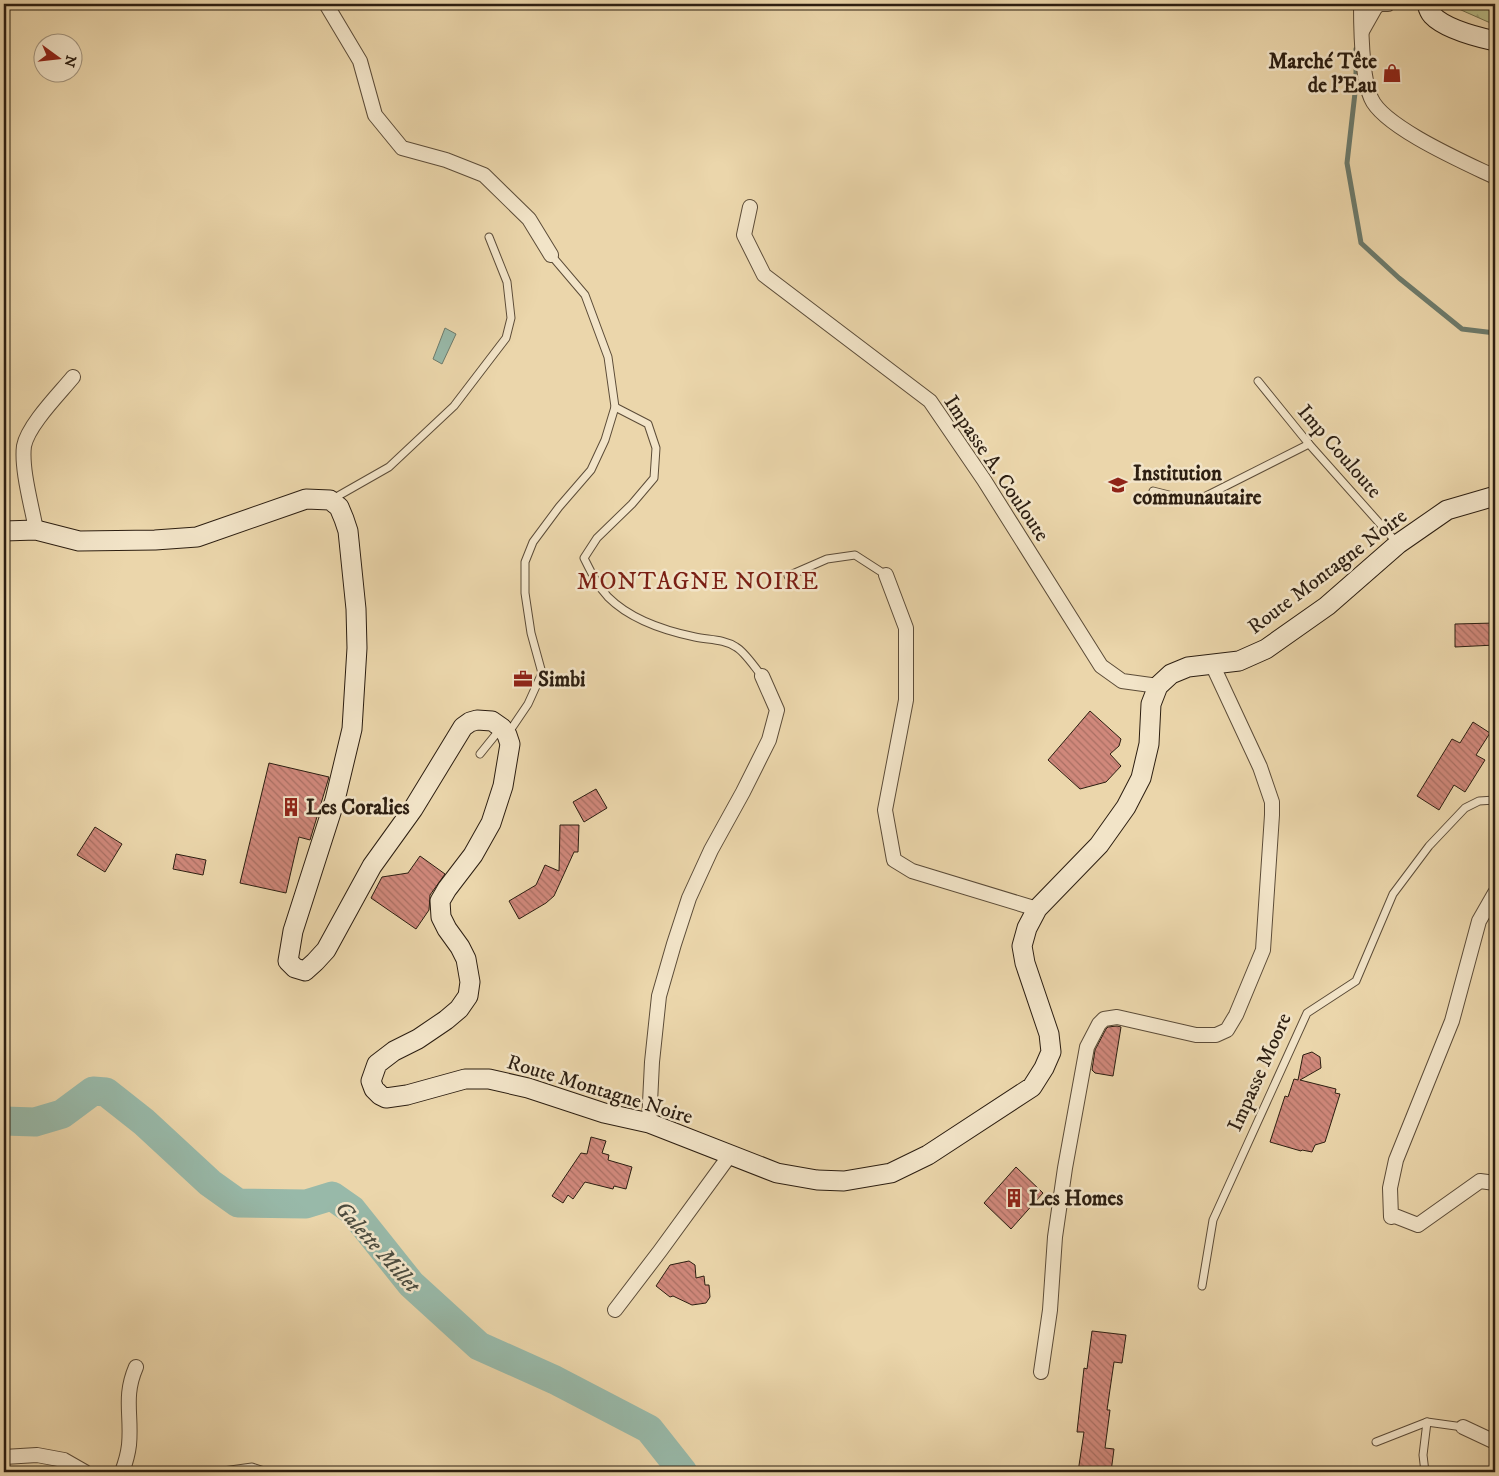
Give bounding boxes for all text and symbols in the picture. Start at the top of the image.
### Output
north arrow [32,32,82,82]
place label: Marché Tête de l'Eau [1268,49,1377,99]
text: N [59,53,80,69]
shop icon: Marché Tête de l'Eau [1381,62,1403,84]
street label: Impasse A. Couloute [938,391,1055,547]
street label: Imp Couloute [1291,399,1387,504]
place label: Institution communautaire [1133,461,1262,511]
school or university icon: Institution communautaire [1107,474,1129,496]
street label: Route Montagne Noire [1243,503,1413,640]
district label: MONTAGNE NOIRE [577,567,819,597]
place label: Simbi [538,667,586,693]
office icon: Simbi [512,668,534,690]
place label: Les Coralies [306,795,410,821]
building icon: Les Coralies [280,796,302,818]
street label: Impasse Moore [1222,1009,1298,1136]
street label: Route Montagne Noire [504,1049,696,1131]
place label: Les Homes [1029,1186,1123,1212]
building icon: Les Homes [1003,1187,1025,1209]
water label: Galette Millet [329,1196,426,1299]

